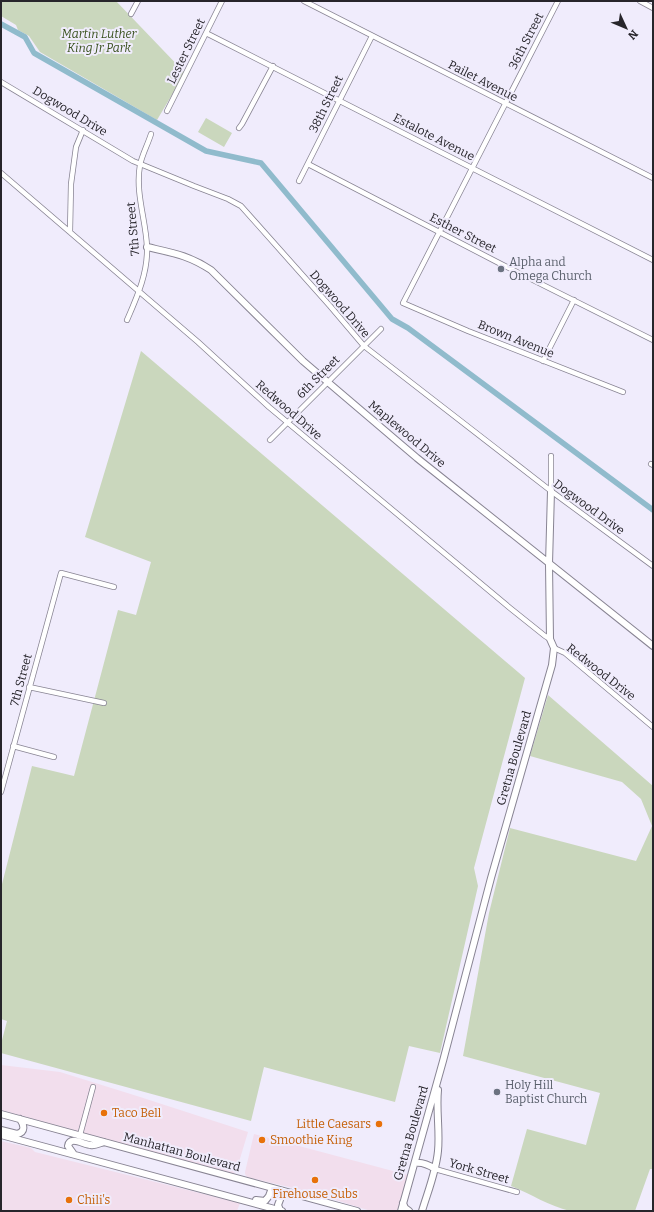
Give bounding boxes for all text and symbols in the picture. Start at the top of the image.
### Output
north arrow [606,8,646,48]
street label: 36th Street [506,10,547,72]
street label: Lester Street [164,15,208,86]
park label: Martin Luther King Jr Park [62,27,138,55]
text: N [625,27,640,43]
street label: Pailet Avenue [446,58,520,104]
street label: 38th Street [306,73,346,135]
street label: Dogwood Drive [30,83,110,139]
street label: Estalote Avenue [391,110,477,164]
street label: 7th Street [124,201,142,257]
street label: Esther Street [427,210,499,256]
place label: Alpha and Omega Church [509,255,593,283]
marker: Alpha and Omega Church [496,264,506,274]
street label: Dogwood Drive [307,268,373,340]
street label: Brown Avenue [476,317,556,361]
street label: 6th Street [294,352,343,401]
street label: Redwood Drive [253,377,325,443]
street label: Maplewood Drive [366,398,448,470]
street label: Dogwood Drive [551,477,627,537]
street label: Redwood Drive [564,641,638,703]
street label: 7th Street [7,651,35,708]
street label: Gretna Boulevard [494,709,534,807]
place label: Holy Hill Baptist Church [505,1078,588,1106]
street label: Gretna Boulevard [391,1084,431,1182]
marker: Holy Hill Baptist Church [492,1087,502,1097]
place label: Taco Bell [112,1106,162,1120]
marker: Taco Bell [99,1108,109,1118]
place label: Little Caesars [296,1117,371,1131]
marker: Little Caesars [374,1119,384,1129]
street label: Manhattan Boulevard [122,1130,242,1174]
place label: Smoothie King [270,1133,353,1147]
marker: Smoothie King [257,1135,267,1145]
street label: York Street [447,1156,511,1186]
marker: Firehouse Subs [310,1175,320,1185]
place label: Firehouse Subs [272,1187,358,1201]
place label: Chili's [77,1193,110,1207]
marker: Chili's [64,1195,74,1205]

